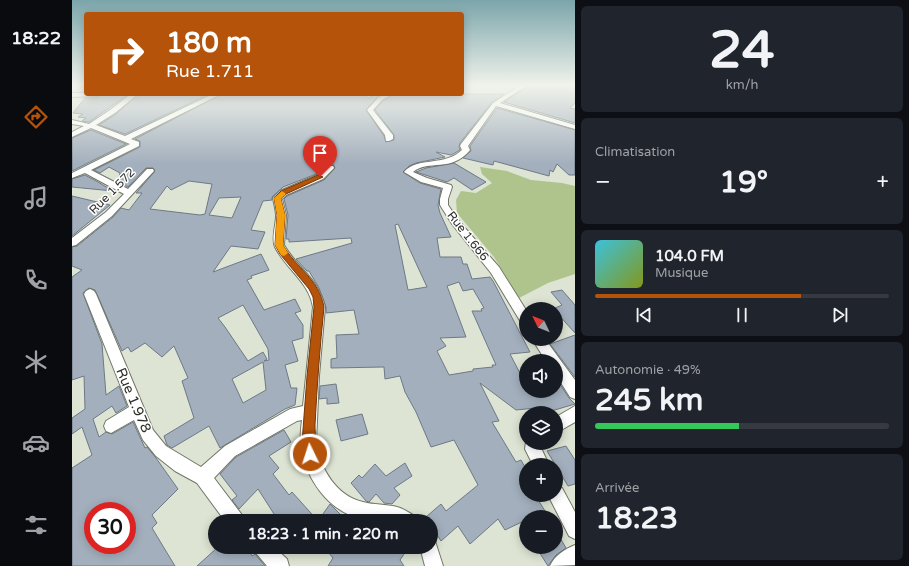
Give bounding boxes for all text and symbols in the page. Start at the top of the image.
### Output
text: 24 [709,19,775,82]
text: 180 m [166,26,252,60]
text: 18:22 [11,27,61,49]
icon: right [100,28,152,80]
text: Rue 1.711 [166,60,254,82]
text: km/h [726,77,758,93]
icon: directions [22,103,50,131]
pin [303,136,337,177]
icon: arrive [309,142,331,164]
text: Climatisation [595,144,675,160]
text: 19° [719,164,768,201]
street label: Rue 1.572 [86,165,138,217]
text: − [595,169,611,195]
text: + [877,169,889,195]
icon: music [22,184,50,212]
street label: Rue 1.666 [444,208,492,264]
text: 104.0 FM [655,247,724,265]
text: Musique [655,265,708,281]
icon: phone [22,266,50,294]
north arrow [519,302,563,346]
map controls [519,302,563,554]
icon: previous [633,304,655,326]
icon: pause [731,304,753,326]
icon: next [829,304,851,326]
icon: climate [22,348,50,376]
button: sound [519,354,563,398]
text: Autonomie · 49% [595,362,701,378]
street label: Rue 1.978 [112,365,155,435]
text: 245 km [595,382,703,419]
button: layers [519,406,563,450]
icon: car [22,429,50,457]
position arrow [289,433,331,475]
button: + [519,458,563,502]
text: Arrivée [595,480,639,496]
text: 18:23 [595,500,678,537]
speed limit sign: 30 [84,502,136,554]
button: − [519,510,563,554]
icon: filters [22,511,50,539]
text: 18:23 · 1 min · 220 m [248,525,398,543]

